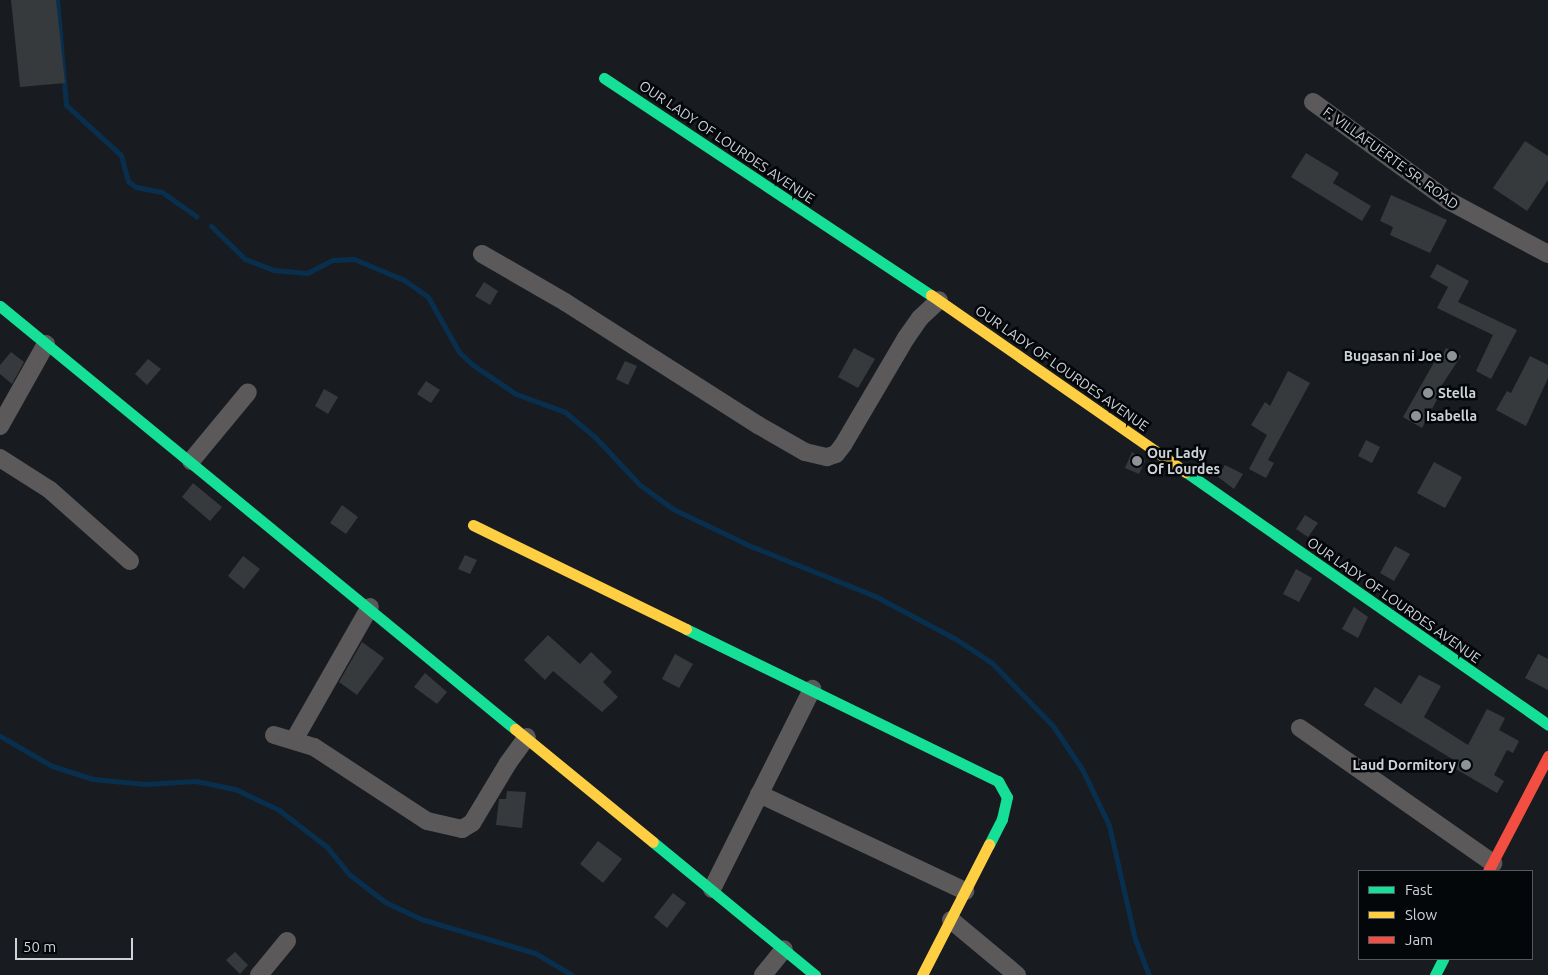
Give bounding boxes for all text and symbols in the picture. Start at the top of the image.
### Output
street label: OUR LADY OF LOURDES AVENUE [636,77,818,207]
street label: F. VILLAFUERTE SR. ROAD [1320,103,1462,213]
street label: OUR LADY OF LOURDES AVENUE [972,302,1152,434]
place label: Bugasan ni Joe [1344,348,1442,364]
marker: Bugasan ni Joe [1446,350,1458,362]
place label: Stella [1438,385,1476,401]
marker: Stella [1422,387,1434,399]
place label: Isabella [1426,408,1477,424]
marker: Isabella [1410,410,1422,422]
place label: Our Lady Of Lourdes [1147,445,1220,478]
marker: Our Lady Of Lourdes [1131,455,1143,467]
street label: OUR LADY OF LOURDES AVENUE [1304,534,1484,666]
place label: Laud Dormitory [1352,757,1456,773]
marker: Laud Dormitory [1460,759,1472,771]
legend [1358,870,1533,960]
text: Fast [1405,881,1432,898]
text: Slow [1405,906,1437,923]
scale bar [18,928,135,960]
text: Jam [1405,931,1433,948]
text: 50 m [23,938,56,955]

